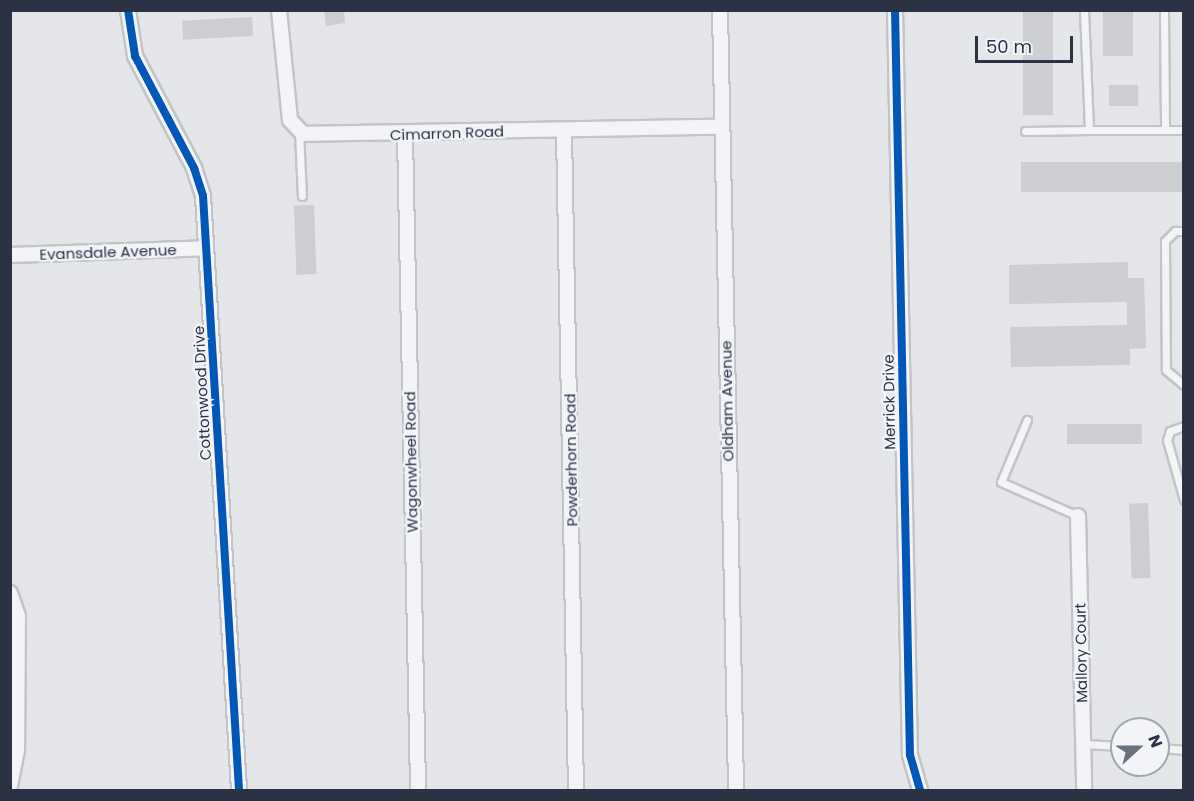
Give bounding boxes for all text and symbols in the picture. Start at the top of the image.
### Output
scale bar [978,24,1076,62]
text: 50 m [986,34,1032,59]
street label: Cimarron Road [390,122,504,144]
street label: Evansdale Avenue [39,241,177,263]
street label: Cottonwood Drive [189,325,215,461]
street label: Oldham Avenue [717,340,737,462]
street label: Merrick Drive [879,354,899,450]
street label: Wagonwheel Road [401,391,421,533]
street label: Powderhorn Road [561,393,581,527]
street label: Mallory Court [1071,603,1091,703]
north arrow [1110,717,1170,777]
text: N [1143,731,1168,751]

